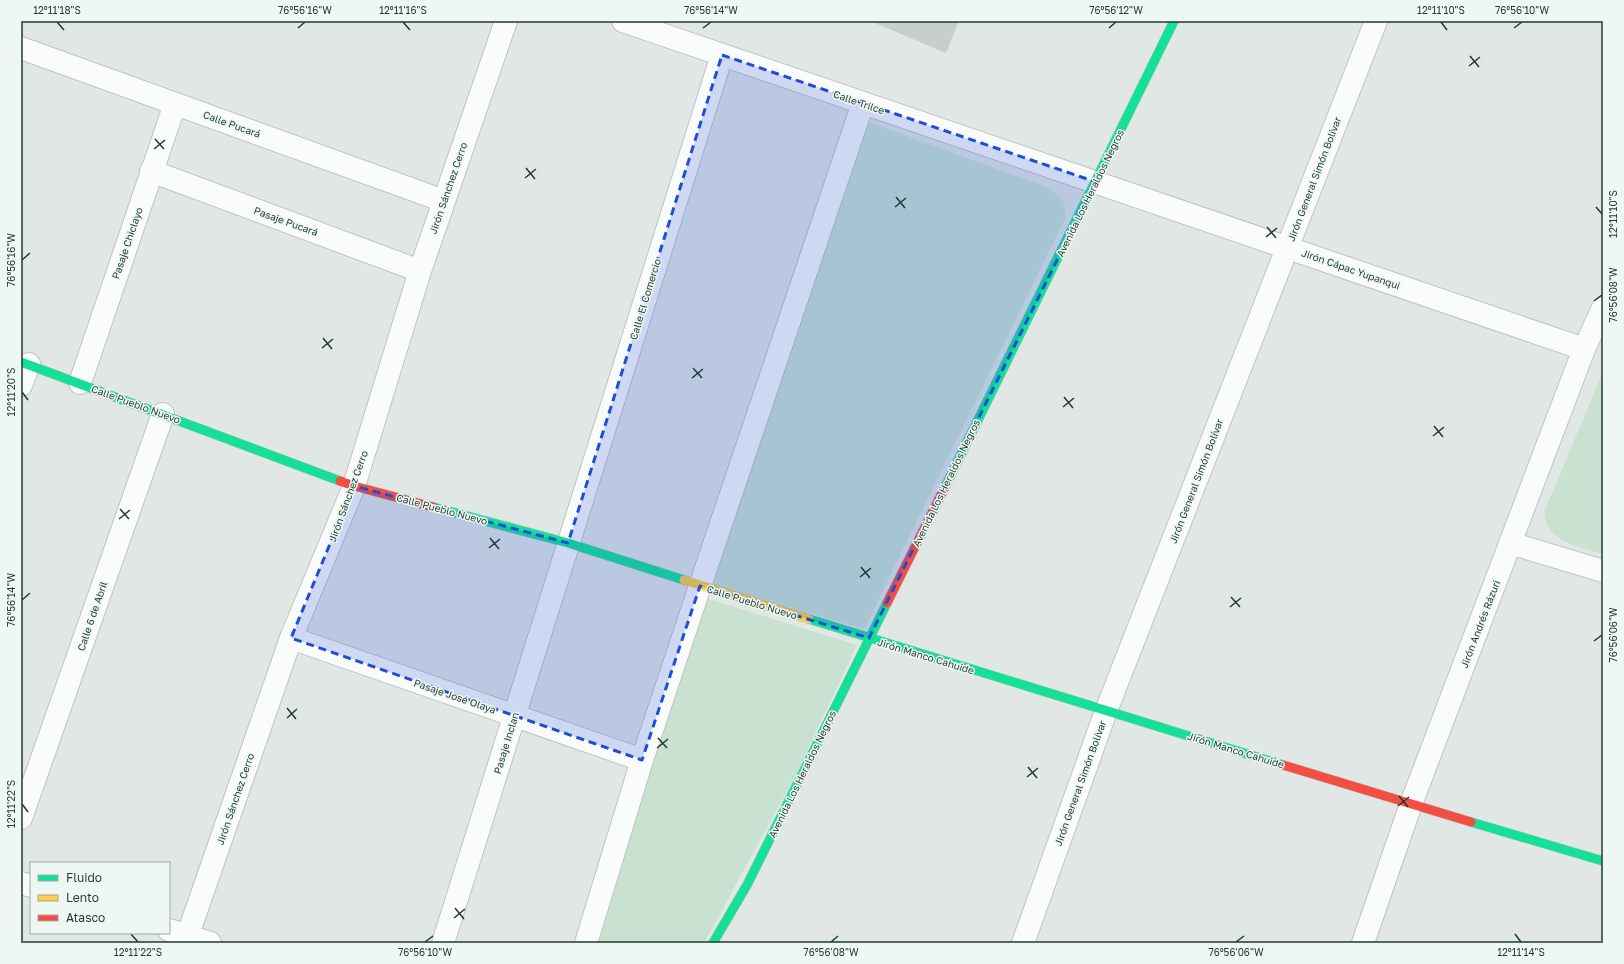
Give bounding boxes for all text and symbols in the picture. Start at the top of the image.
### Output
text: 12°11'18"S [33,4,81,16]
text: 76°56'16"W [278,4,332,16]
text: 12°11'16"S [379,4,427,16]
text: 76°56'14"W [684,4,738,16]
text: 76°56'12"W [1089,4,1143,16]
text: 12°11'10"S [1417,4,1465,16]
text: 76°56'10"W [1495,4,1549,16]
street label: Calle Trilce [832,88,886,116]
street label: Calle Pucará [202,108,262,140]
street label: Jirón General Simón Bolívar [1285,115,1343,243]
street label: Avenida Los Heraldos Negros [1054,127,1126,259]
street label: Jirón Sánchez Cerro [427,141,469,235]
text: 12°11'10"S [1607,190,1619,238]
street label: Pasaje Pucará [252,204,320,238]
street label: Pasaje Chiclayo [109,206,145,280]
text: 76°56'16"W [5,233,17,287]
street label: Jirón Cápac Yupanqui [1300,246,1402,292]
street label: Calle El Comercio [627,257,663,341]
text: 76°56'08"W [1607,267,1619,323]
text: 12°11'20"S [5,368,17,416]
street label: Calle Pueblo Nuevo [90,382,182,426]
street label: Avenida Los Heraldos Negros [910,417,982,549]
street label: Jirón General Simón Bolívar [1167,417,1225,545]
street label: Jirón Sánchez Cerro [326,449,370,543]
street label: Calle Pueblo Nuevo [395,491,489,527]
text: 76°56'14"W [5,573,17,627]
street label: Jirón Andrés Rázuri [1458,578,1502,670]
street label: Calle 6 de Abril [74,580,110,652]
street label: Calle Pueblo Nuevo [705,583,799,621]
text: 76°56'06"W [1607,607,1619,663]
street label: Jirón Manco Cahuide [876,636,976,676]
street label: Pasaje José Olaya [412,676,498,716]
street label: Avenida Los Heraldos Negros [766,708,838,840]
street label: Pasaje Inclan [491,711,521,775]
street label: Jirón General Simón Bolívar [1052,719,1108,847]
street label: Jirón Manco Cahuide [1186,730,1286,770]
street label: Jirón Sánchez Cerro [214,752,256,846]
text: 12°11'22"S [5,780,17,828]
legend [30,862,170,934]
text: Fluido [66,870,102,885]
text: Lento [66,890,99,905]
text: Atasco [66,910,105,925]
text: 12°11'22"S [114,946,162,958]
text: 76°56'10"W [398,946,452,958]
text: 76°56'08"W [803,946,859,958]
text: 76°56'06"W [1208,946,1264,958]
text: 12°11'14"S [1497,946,1545,958]

